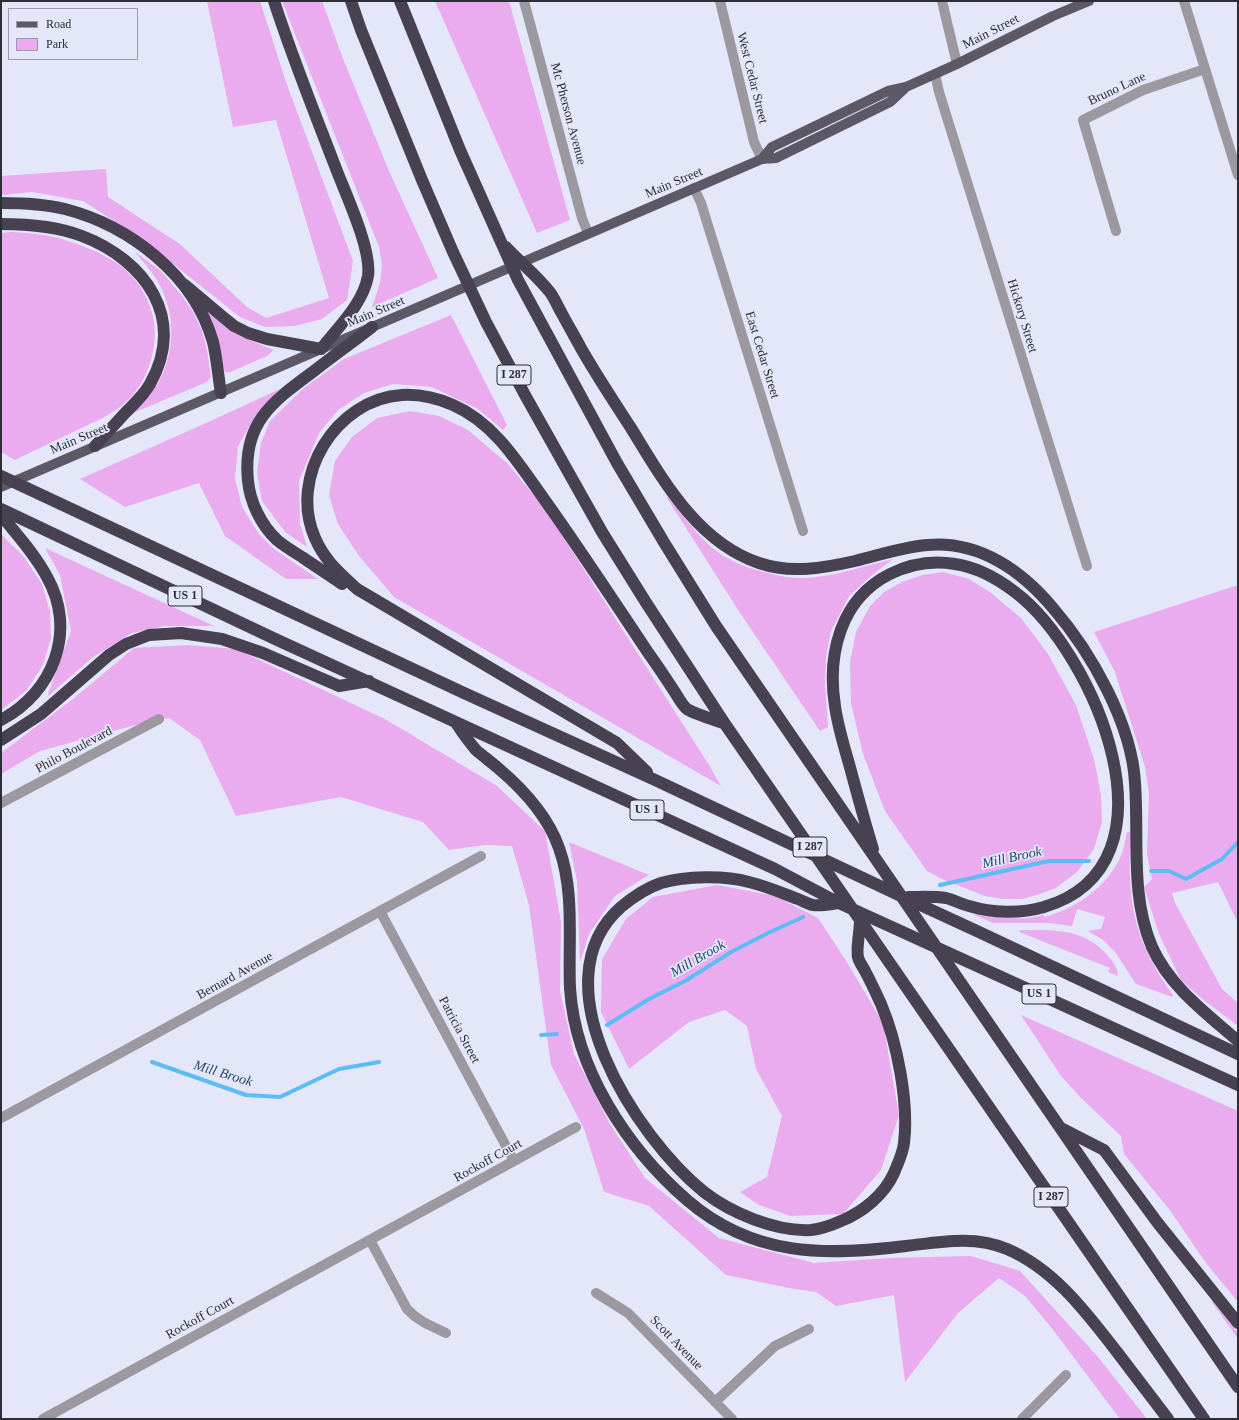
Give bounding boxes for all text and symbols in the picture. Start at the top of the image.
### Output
legend [8,8,138,60]
street label: Main Street [960,11,1022,53]
text: Road [46,17,71,31]
street label: West Cedar Street [733,31,771,125]
text: Park [46,37,68,51]
street label: Mc Pherson Avenue [547,61,589,167]
street label: Bruno Lane [1086,69,1148,109]
street label: Main Street [643,164,705,202]
street label: Hickory Street [1003,277,1041,355]
street label: Main Street [345,293,407,331]
street label: East Cedar Street [741,310,783,400]
road number: I 287 [497,365,531,385]
street label: Main Street [48,420,110,458]
road number: US 1 [168,586,202,606]
street label: Philo Boulevard [33,723,115,777]
road number: US 1 [630,800,664,820]
road number: I 287 [793,837,827,857]
water label: Mill Brook [981,843,1043,873]
water label: Mill Brook [668,937,728,981]
street label: Bernard Avenue [194,949,276,1003]
road number: US 1 [1022,984,1056,1004]
street label: Patricia Street [435,994,483,1066]
water label: Mill Brook [192,1057,254,1091]
street label: Rockoff Court [451,1136,525,1186]
road number: I 287 [1034,1187,1068,1207]
street label: Rockoff Court [163,1293,237,1343]
street label: Scott Avenue [646,1313,706,1373]

